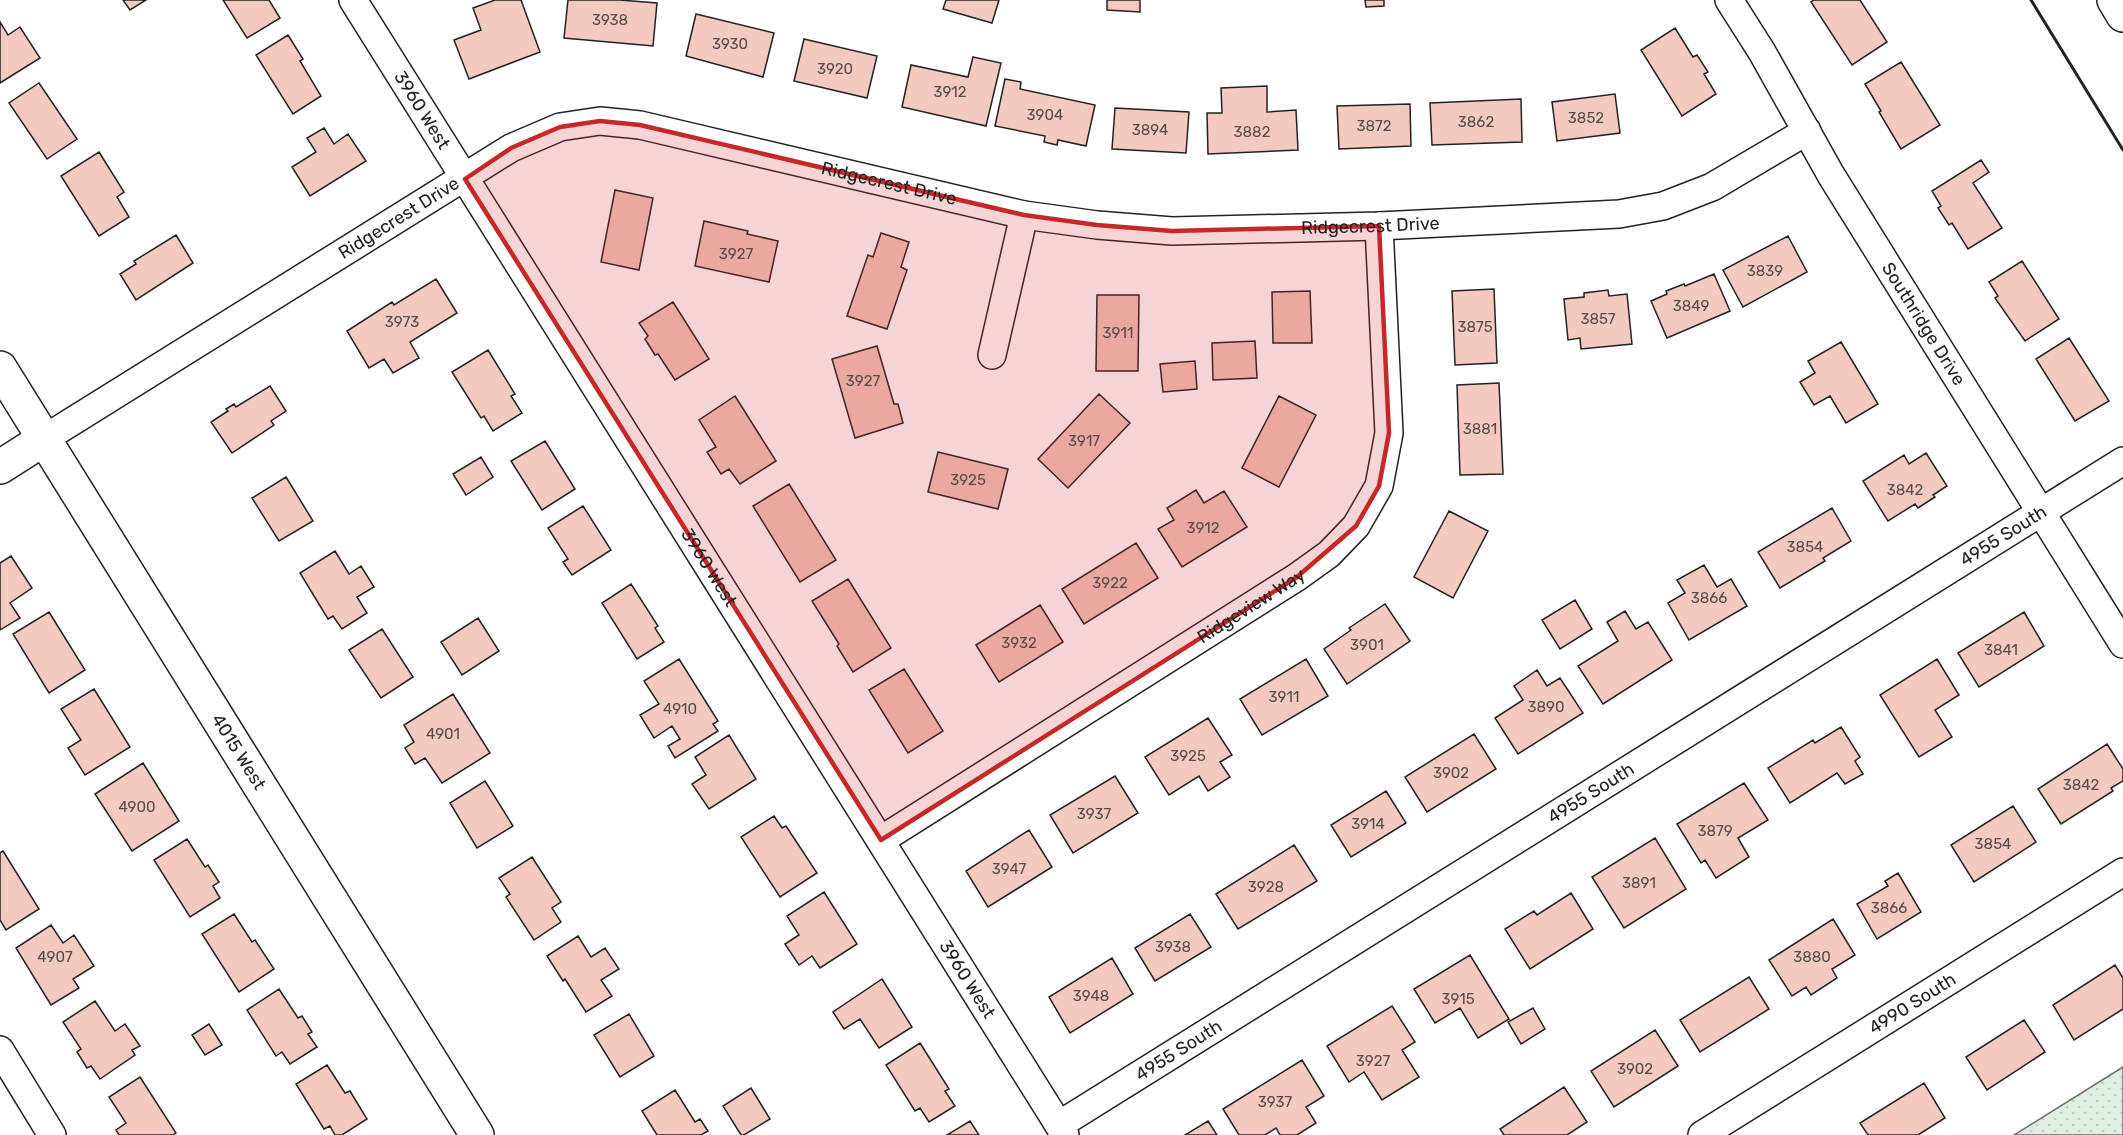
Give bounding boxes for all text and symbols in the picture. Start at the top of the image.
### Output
house number: 3938 [592,11,628,29]
house number: 3930 [712,35,748,53]
house number: 3920 [817,60,853,78]
street label: 3960 West [389,67,455,153]
house number: 3912 [933,83,967,101]
house number: 3904 [1027,106,1063,124]
house number: 3852 [1568,109,1604,127]
house number: 3862 [1458,113,1494,131]
house number: 3872 [1356,117,1392,135]
house number: 3894 [1132,121,1168,139]
house number: 3882 [1234,123,1271,141]
street label: Ridgecrest Drive [819,157,959,210]
street label: Ridgecrest Drive [334,172,463,264]
street label: Ridgecrest Drive [1301,212,1440,239]
house number: 3927 [719,245,754,263]
street label: Southridge Drive [1877,258,1970,390]
house number: 3839 [1747,262,1783,280]
house number: 3849 [1673,297,1709,315]
house number: 3857 [1580,310,1616,328]
house number: 3973 [385,313,419,331]
house number: 3875 [1457,318,1493,336]
house number: 3911 [1103,324,1133,342]
house number: 3927 [846,372,881,390]
house number: 3881 [1463,420,1497,438]
house number: 3917 [1068,432,1100,450]
house number: 3925 [950,471,986,489]
house number: 3842 [1887,481,1924,499]
street label: 4955 South [1956,500,2051,571]
house number: 3912 [1186,519,1220,537]
street label: 3960 West [676,524,742,611]
house number: 3854 [1787,538,1823,556]
street label: Ridgeview Way [1193,564,1310,648]
house number: 3922 [1092,574,1128,592]
house number: 3866 [1691,589,1727,607]
house number: 3932 [1001,634,1037,652]
house number: 3901 [1350,636,1384,654]
house number: 3841 [1984,641,2018,659]
house number: 3911 [1269,688,1299,706]
house number: 3890 [1528,698,1564,716]
house number: 4910 [663,700,697,718]
street label: 4015 West [207,710,271,794]
house number: 4901 [426,725,460,743]
house number: 3925 [1170,747,1206,765]
street label: 4955 South [1544,758,1638,828]
house number: 3902 [1433,764,1469,782]
house number: 3842 [2063,776,2100,794]
house number: 4900 [118,798,156,816]
house number: 3937 [1077,805,1111,823]
house number: 3914 [1351,815,1385,833]
house number: 3879 [1697,822,1733,840]
house number: 3854 [1975,835,2011,853]
house number: 3947 [992,860,1027,878]
house number: 3891 [1622,874,1656,892]
house number: 3928 [1248,878,1284,896]
house number: 3866 [1871,899,1907,917]
street label: 3960 West [935,936,1000,1022]
house number: 3938 [1155,938,1191,956]
house number: 4907 [37,948,73,966]
house number: 3880 [1793,948,1831,966]
street label: 4990 South [1865,968,1960,1039]
house number: 3948 [1073,987,1109,1005]
house number: 3915 [1441,990,1475,1008]
street label: 4955 South [1131,1015,1226,1086]
house number: 3927 [1356,1052,1391,1070]
house number: 3902 [1617,1060,1653,1078]
house number: 3937 [1258,1093,1292,1111]

